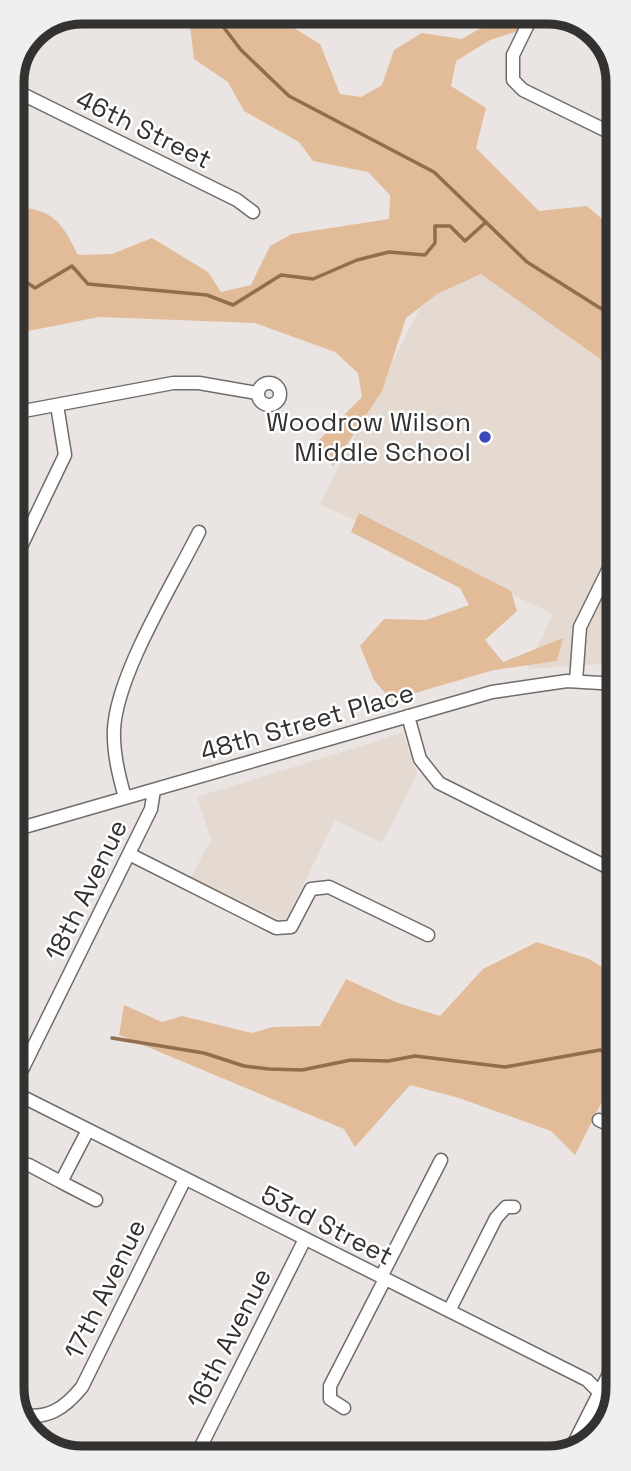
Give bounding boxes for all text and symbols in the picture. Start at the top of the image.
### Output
street label: 46th Street [71,82,217,176]
place label: Woodrow Wilson Middle School [266,405,471,469]
marker: Woodrow Wilson Middle School [477,429,493,445]
street label: 48th Street Place [196,675,418,769]
street label: 18th Avenue [37,814,135,966]
street label: 53rd Street [255,1177,399,1273]
street label: 17th Avenue [56,1213,154,1365]
street label: 16th Avenue [179,1262,279,1414]

